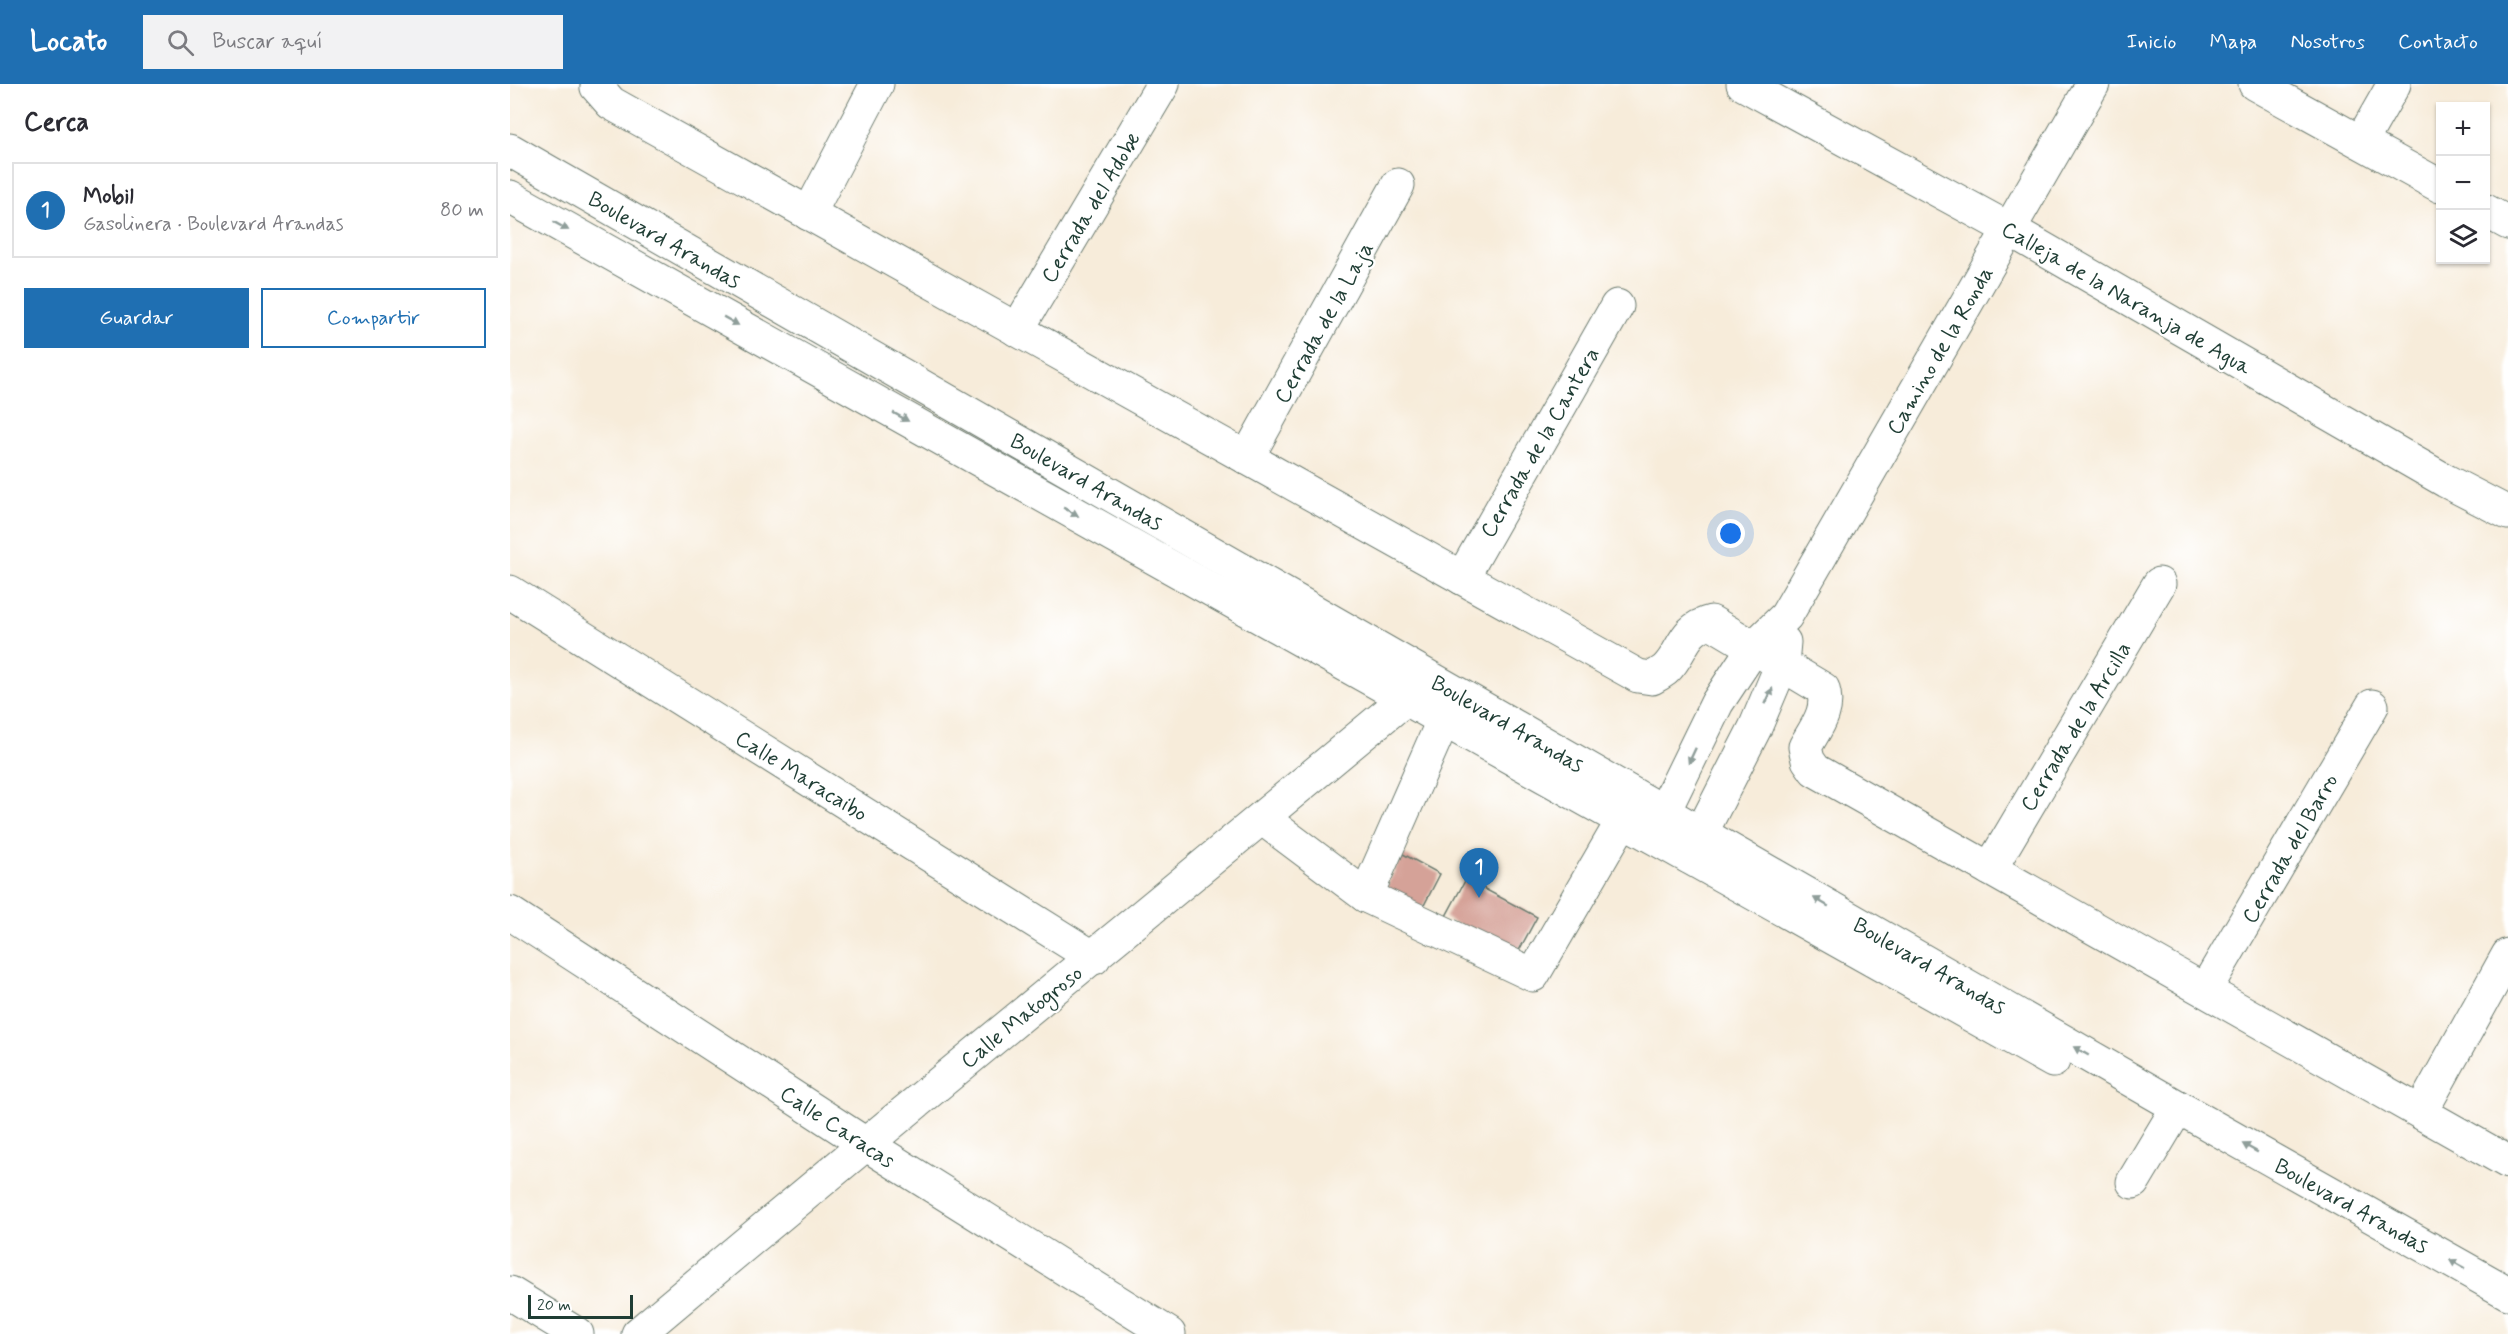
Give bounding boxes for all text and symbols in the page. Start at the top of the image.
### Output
search box [143,15,563,69]
text: Locato [30,24,107,61]
icon: search [164,26,197,59]
text: Buscar aquí [212,28,323,56]
text: Inicio [2127,28,2177,56]
text: Mapa [2210,28,2257,56]
text: Nosotros [2290,28,2365,56]
text: Contacto [2398,28,2478,56]
map controls [2436,102,2490,264]
button: + [2436,102,2490,156]
text: Cerca [24,106,89,140]
street label: Cerrada del Adobe [1036,127,1148,289]
button: − [2436,156,2490,210]
text: Mobil [83,183,134,211]
street label: Boulevard Arandas [583,186,746,296]
text: 1 [41,197,50,224]
text: 80 m [440,197,484,224]
button: layers [2436,210,2490,264]
text: Gasolinera · Boulevard Arandas [83,211,344,238]
street label: Calleja de la Naranja de Agua [1996,216,2257,383]
one-way arrow [553,221,570,231]
street label: Cerrada de la Laja [1269,237,1382,409]
street label: Camino de la Ronda [1881,262,2000,440]
button: Guardar [24,288,249,348]
button: Compartir [261,288,486,348]
one-way arrow [723,316,740,326]
street label: Cerrada de la Cantera [1475,343,1607,543]
one-way arrow [893,412,910,422]
street label: Boulevard Arandas [1005,428,1168,538]
one-way arrow [1063,507,1080,517]
your location [1716,519,1745,548]
street label: Cerrada de la Arcilla [2015,637,2139,817]
street label: Boulevard Arandas [1426,670,1589,780]
one-way arrow [1764,687,1774,705]
street label: Calle Maracaibo [730,725,872,829]
one-way arrow [1688,748,1697,765]
street label: Cerrada del Barro [2236,769,2345,929]
pin: 1 [1460,848,1498,898]
one-way arrow [1812,897,1829,907]
street label: Boulevard Arandas [1848,912,2011,1022]
street label: Calle Matogroso [955,960,1091,1078]
one-way arrow [2073,1046,2089,1057]
street label: Calle Caracas [774,1080,900,1175]
one-way arrow [2242,1143,2259,1153]
street label: Boulevard Arandas [2269,1153,2433,1261]
one-way arrow [2448,1259,2465,1269]
scale bar [528,1292,633,1320]
text: 20 m [537,1295,571,1316]

